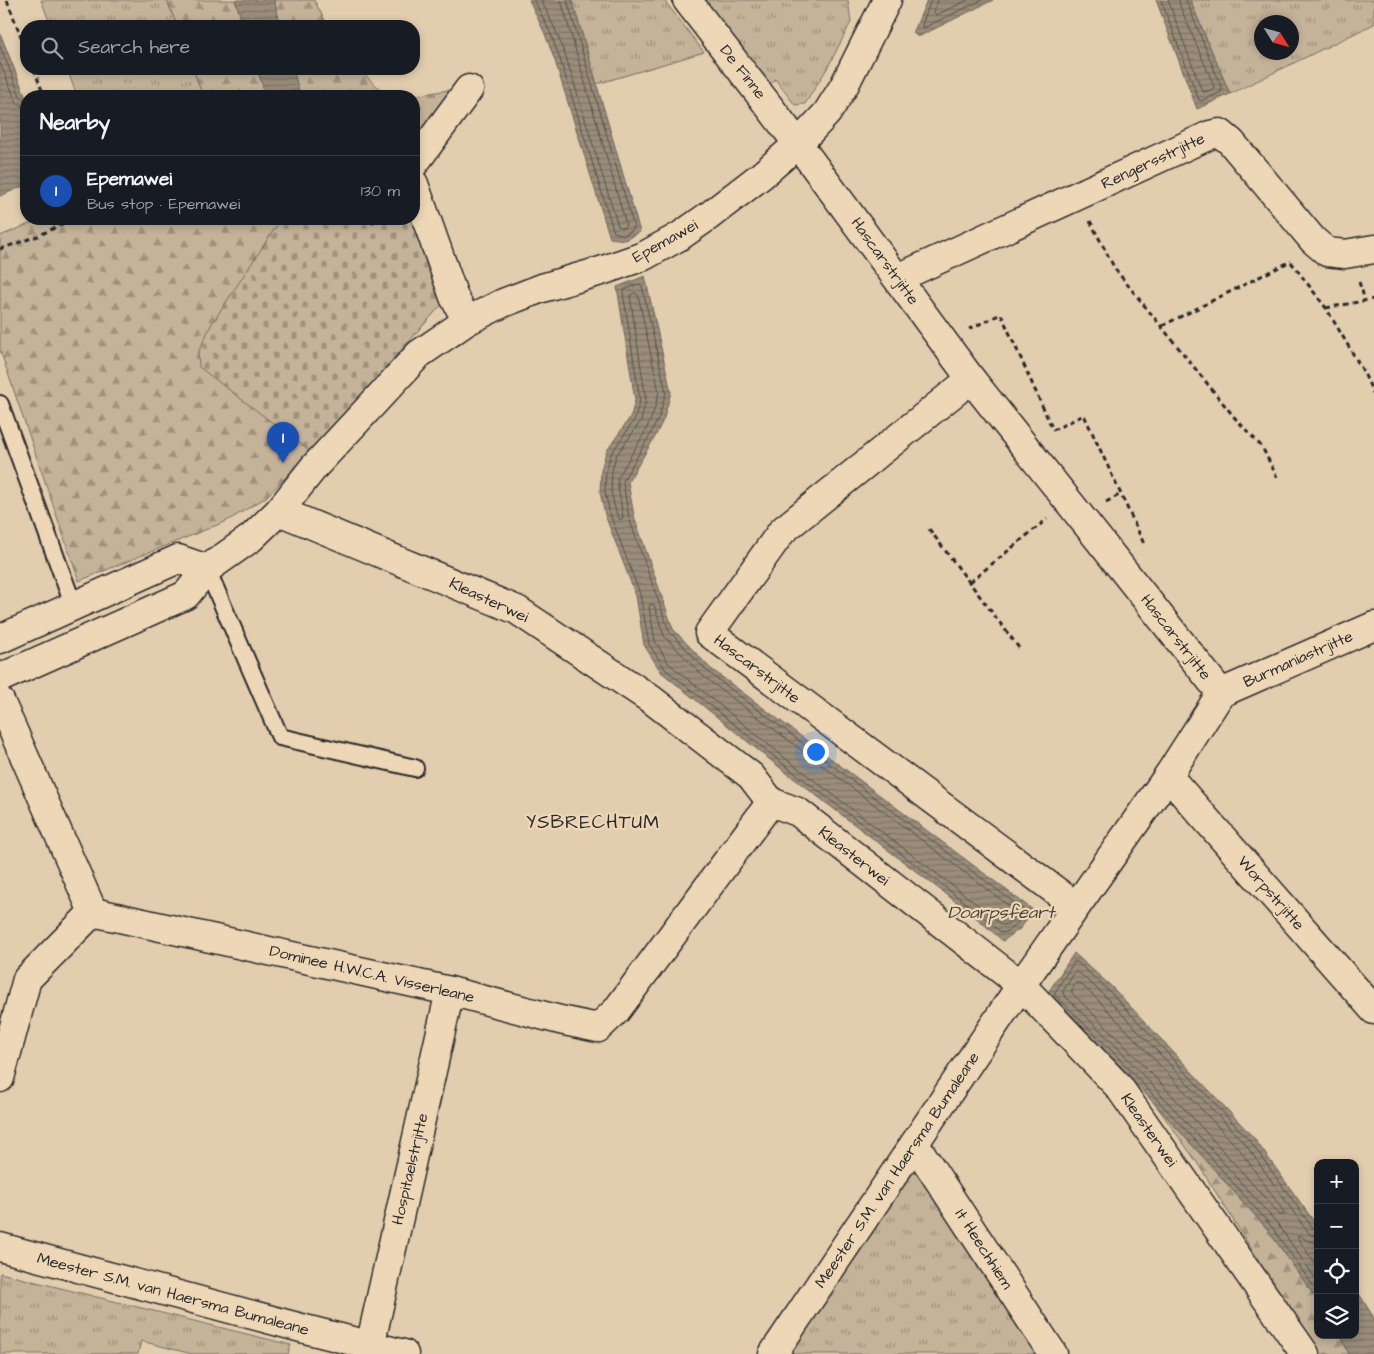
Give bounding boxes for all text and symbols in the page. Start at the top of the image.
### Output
north arrow [1254,15,1299,60]
search box [20,20,420,75]
icon: search [38,34,66,62]
text: Search here [78,34,190,61]
street label: De Finne [715,40,771,104]
text: Nearby [40,108,110,137]
street label: Rengersstrjitte [1098,127,1209,196]
text: Epemawei [87,166,172,193]
text: 1 [55,180,57,202]
text: 130 m [361,180,400,202]
text: Bus stop · Epemawei [87,193,240,215]
street label: Hascarstrjitte [846,213,924,309]
street label: Epemawei [628,214,702,268]
pin: 1 [267,422,299,463]
street label: Kleasterwei [446,572,533,628]
street label: Hascarstrjitte [1136,590,1217,685]
street label: Burmaniastrjitte [1240,625,1357,693]
street label: Hascarstrjitte [709,629,805,709]
your location [803,739,829,765]
district label: YSBRECHTUM [526,809,660,836]
street label: Kleasterwei [814,821,895,891]
street label: Worpstrjitte [1233,851,1310,935]
water label: Doarpsfeart [948,900,1056,925]
street label: Dominee H.W.C.A. Visserleane [267,940,477,1008]
street label: Meester S.M. van Haersma Bumaleane [809,1047,985,1292]
street label: Kleasterwei [1116,1089,1183,1172]
street label: Hospitaelstrjitte [386,1111,434,1227]
map controls [1314,1159,1359,1339]
button: + [1314,1159,1359,1204]
button: − [1314,1204,1359,1249]
street label: It Heechhiem [950,1205,1019,1294]
street label: Meester S.M. van Haersma Bumaleane [35,1247,312,1341]
button: locate [1314,1249,1359,1294]
button: layers [1314,1294,1359,1339]

